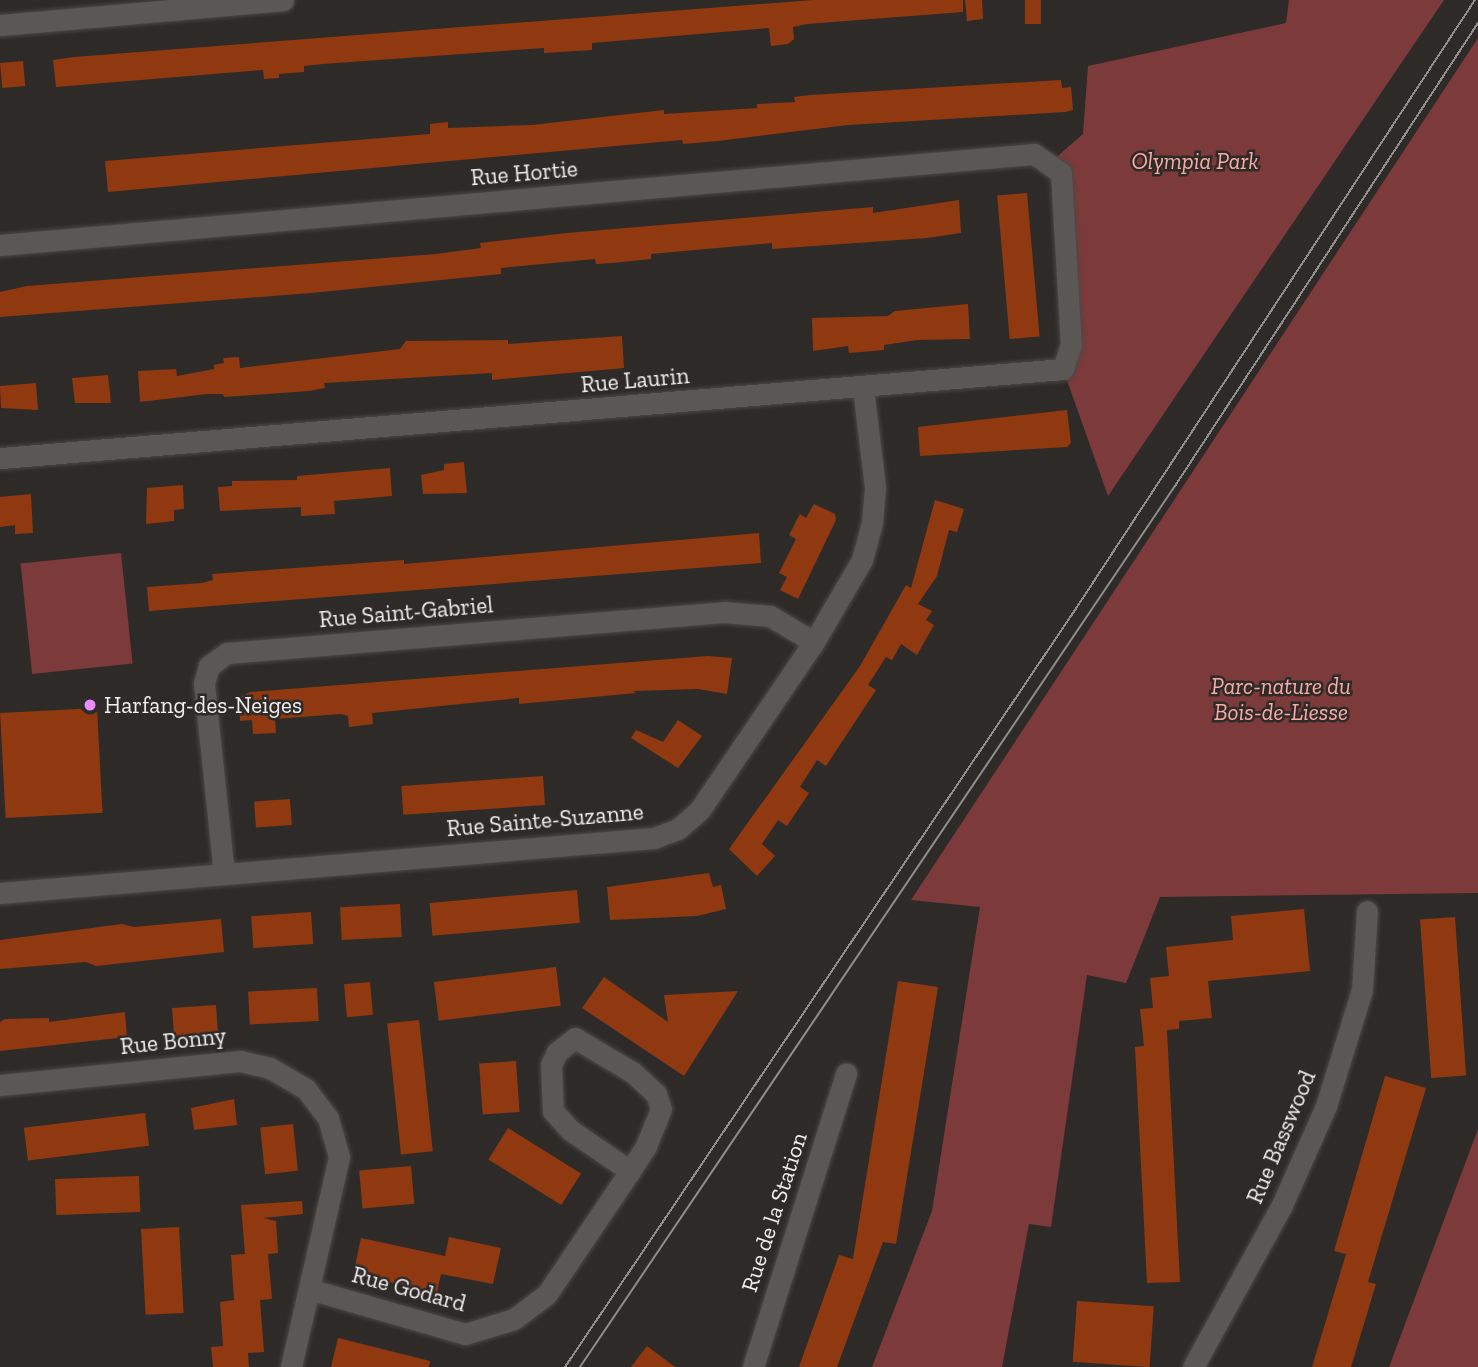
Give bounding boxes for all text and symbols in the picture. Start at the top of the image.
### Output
park label: Olympia Park [1131,147,1259,175]
street label: Rue Hortie [469,155,579,191]
street label: Rue Laurin [580,362,690,398]
street label: Rue Saint-Gabriel [318,591,494,633]
park label: Parc-nature du Bois-de-Liesse [1211,672,1351,726]
place label: Harfang-des-Neiges [104,691,302,719]
marker: Harfang-des-Neiges [82,697,98,713]
street label: Rue Sainte-Suzanne [445,798,645,842]
street label: Rue Bonny [119,1022,227,1060]
street label: Rue Basswood [1241,1066,1321,1208]
street label: Rue de la Station [735,1129,813,1295]
street label: Rue Godard [349,1261,469,1317]

